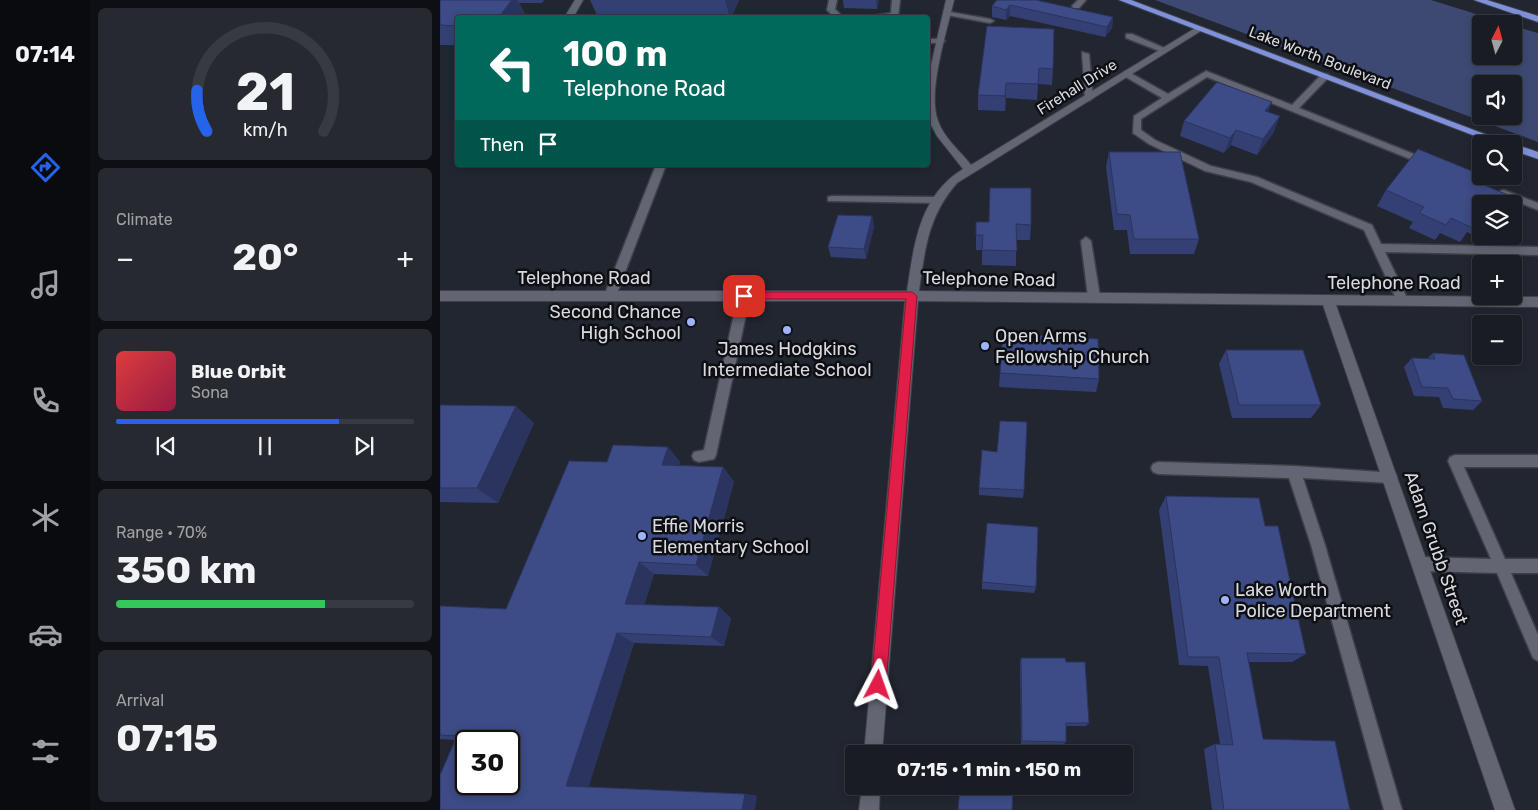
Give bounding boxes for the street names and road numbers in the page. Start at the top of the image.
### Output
street label: Lake Worth Boulevard [1246,23,1394,93]
street label: Firehall Drive [1034,55,1120,119]
street label: Telephone Road [517,267,651,289]
street label: Telephone Road [922,267,1056,291]
street label: Telephone Road [1327,272,1461,294]
street label: Adam Grubb Street [1399,468,1473,628]

